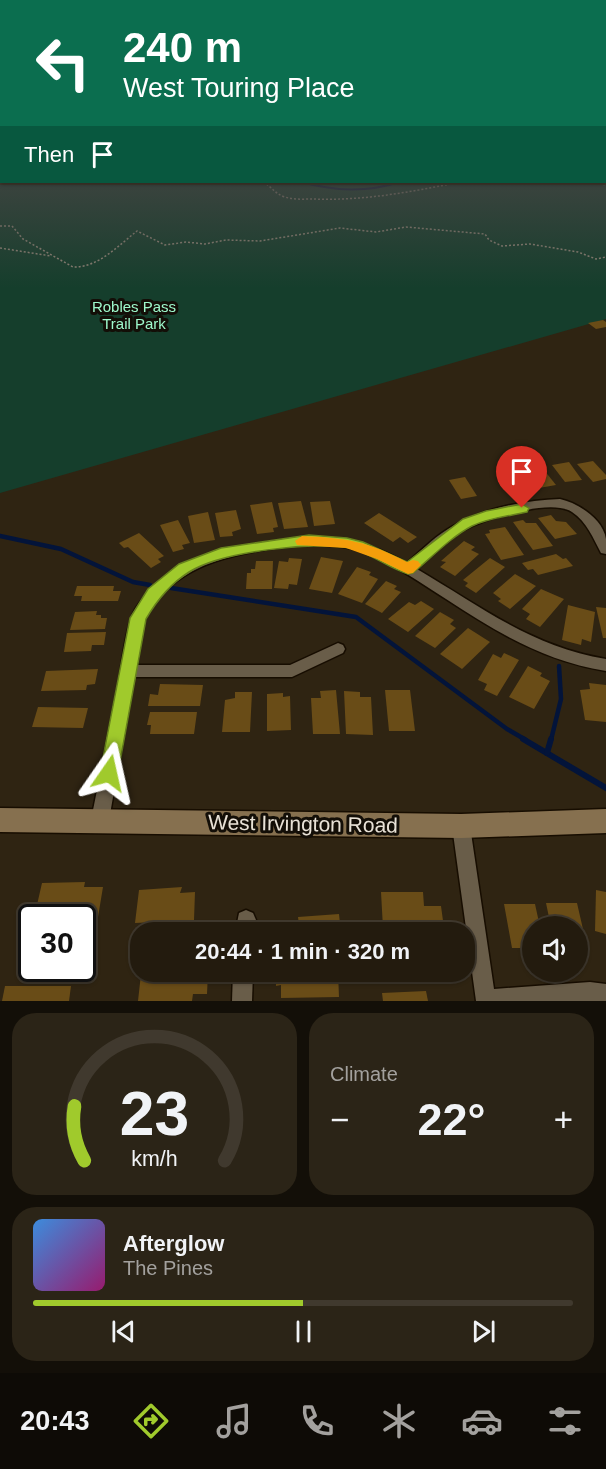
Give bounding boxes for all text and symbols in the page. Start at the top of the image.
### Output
icon: left [24,24,102,102]
text: 240 m [123,24,242,71]
text: West Touring Place [123,73,355,103]
icon: arrive [86,138,119,171]
text: Then [24,142,74,167]
park label: Robles Pass Trail Park [92,298,176,332]
pin [496,446,547,508]
icon: arrive [505,455,538,488]
position arrow [77,741,141,805]
street label: West Irvington Road [208,810,398,837]
speed limit sign: 30 [18,904,96,982]
map controls [522,916,588,982]
button: sound [522,916,588,982]
text: 20:44 · 1 min · 320 m [195,939,410,964]
text: Climate [330,1063,398,1085]
text: 23 [120,1079,189,1148]
text: 22° [417,1094,486,1145]
text: − [330,1101,349,1138]
text: + [554,1101,573,1138]
text: km/h [131,1147,178,1171]
text: Afterglow [123,1231,224,1256]
text: The Pines [123,1257,213,1279]
icon: previous [107,1315,140,1348]
icon: pause [287,1315,320,1348]
icon: next [467,1315,500,1348]
icon: directions [130,1400,172,1442]
icon: music [213,1400,255,1442]
icon: phone [296,1400,338,1442]
icon: climate [378,1400,420,1442]
icon: car [461,1400,503,1442]
icon: filters [544,1400,586,1442]
text: 20:43 [20,1406,89,1436]

